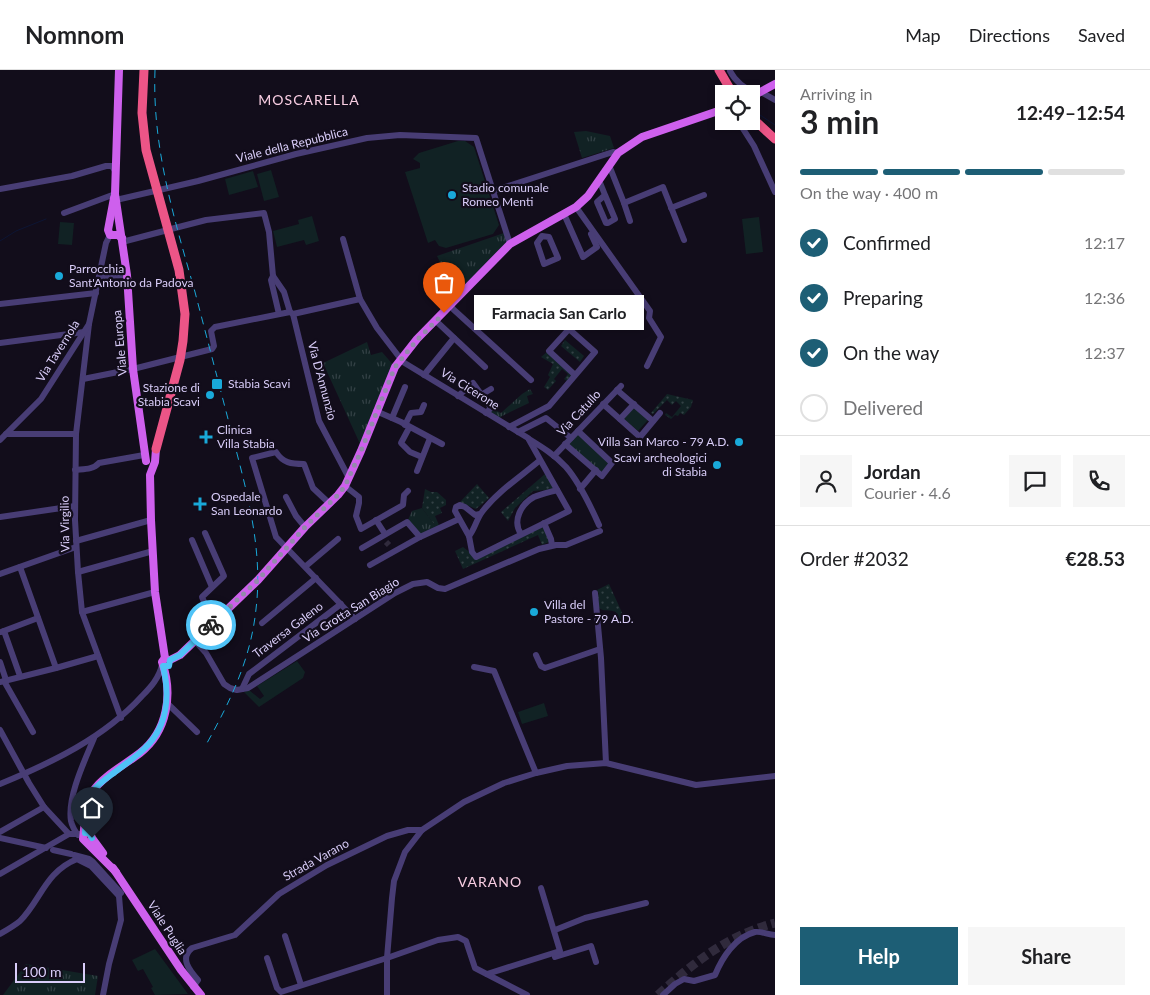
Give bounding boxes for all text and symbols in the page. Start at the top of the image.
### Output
text: Nomnom [25,20,124,49]
text: Map [905,24,941,46]
text: Directions [969,24,1050,46]
text: Saved [1078,24,1125,46]
text: Arriving in [800,84,873,103]
map controls [715,85,760,130]
button: locate [715,85,760,130]
district label: MOSCARELLA [258,91,360,108]
text: 12:49–12:54 [1016,101,1125,124]
text: 3 min [800,102,879,141]
street label: Viale della Repubblica [234,123,349,166]
place label: Stadio comunale Romeo Menti [462,180,549,209]
text: On the way · 400 m [800,183,938,202]
marker: Stadio comunale Romeo Menti [446,189,458,201]
icon: check [800,229,828,257]
text: Confirmed [843,231,931,254]
text: 12:17 [1084,233,1125,252]
place label: Parrocchia Sant'Antonio da Padova [69,261,193,290]
pin [423,262,465,313]
icon: bag [430,269,458,297]
marker: Parrocchia Sant'Antonio da Padova [53,270,65,282]
icon: check [800,284,828,312]
text: Preparing [843,286,923,309]
text: 12:36 [1084,288,1125,307]
callout: Farmacia San Carlo [474,296,644,330]
text: Farmacia San Carlo [492,303,626,322]
street label: Viale Europa [109,309,130,377]
street label: Via Tavernola [33,317,83,385]
icon: check [800,339,828,367]
street label: Via D'Annunzio [305,340,340,422]
text: On the way [843,341,939,364]
text: 12:37 [1084,343,1125,362]
street label: Via Cicerone [438,365,503,413]
place label: Stabia Scavi [228,376,290,391]
marker: Stabia Scavi [210,377,224,391]
place label: Stazione di Stabia Scavi [138,380,200,409]
street label: Via Catullo [554,386,604,439]
marker: Stazione di Stabia Scavi [204,389,216,401]
text: Delivered [843,396,923,419]
place label: Clinica Villa Stabia [217,422,275,451]
marker: Clinica Villa Stabia [199,430,213,444]
place label: Villa San Marco - 79 A.D. [598,434,729,449]
marker: Villa San Marco - 79 A.D. [733,436,745,448]
place label: Scavi archeologici di Stabia [614,450,707,479]
button: person [800,455,852,507]
button: chat [1009,455,1061,507]
button: phone [1073,455,1125,507]
marker: Scavi archeologici di Stabia [711,459,723,471]
text: Jordan [864,460,921,483]
text: Courier · 4.6 [864,483,951,502]
place label: Ospedale San Leonardo [211,489,283,518]
street label: Via Virgilio [57,495,72,552]
marker: Ospedale San Leonardo [193,497,207,511]
text: Order #2032 [800,547,909,570]
text: €28.53 [1065,547,1125,570]
street label: Via Grotta San Biagio [300,574,402,645]
place label: Villa del Pastore - 79 A.D. [544,597,634,626]
street label: Traversa Galeno [250,598,326,661]
courier [186,600,236,650]
marker: Villa del Pastore - 79 A.D. [528,606,540,618]
icon: bike [197,611,225,639]
pin [71,787,113,838]
icon: home [78,794,106,822]
street label: Strada Varano [280,835,352,884]
district label: VARANO [458,873,522,890]
street label: Viale Puglia [145,898,190,957]
button: Help [800,927,958,985]
button: Share [968,927,1125,985]
scale bar [15,960,85,983]
text: 100 m [22,963,61,980]

